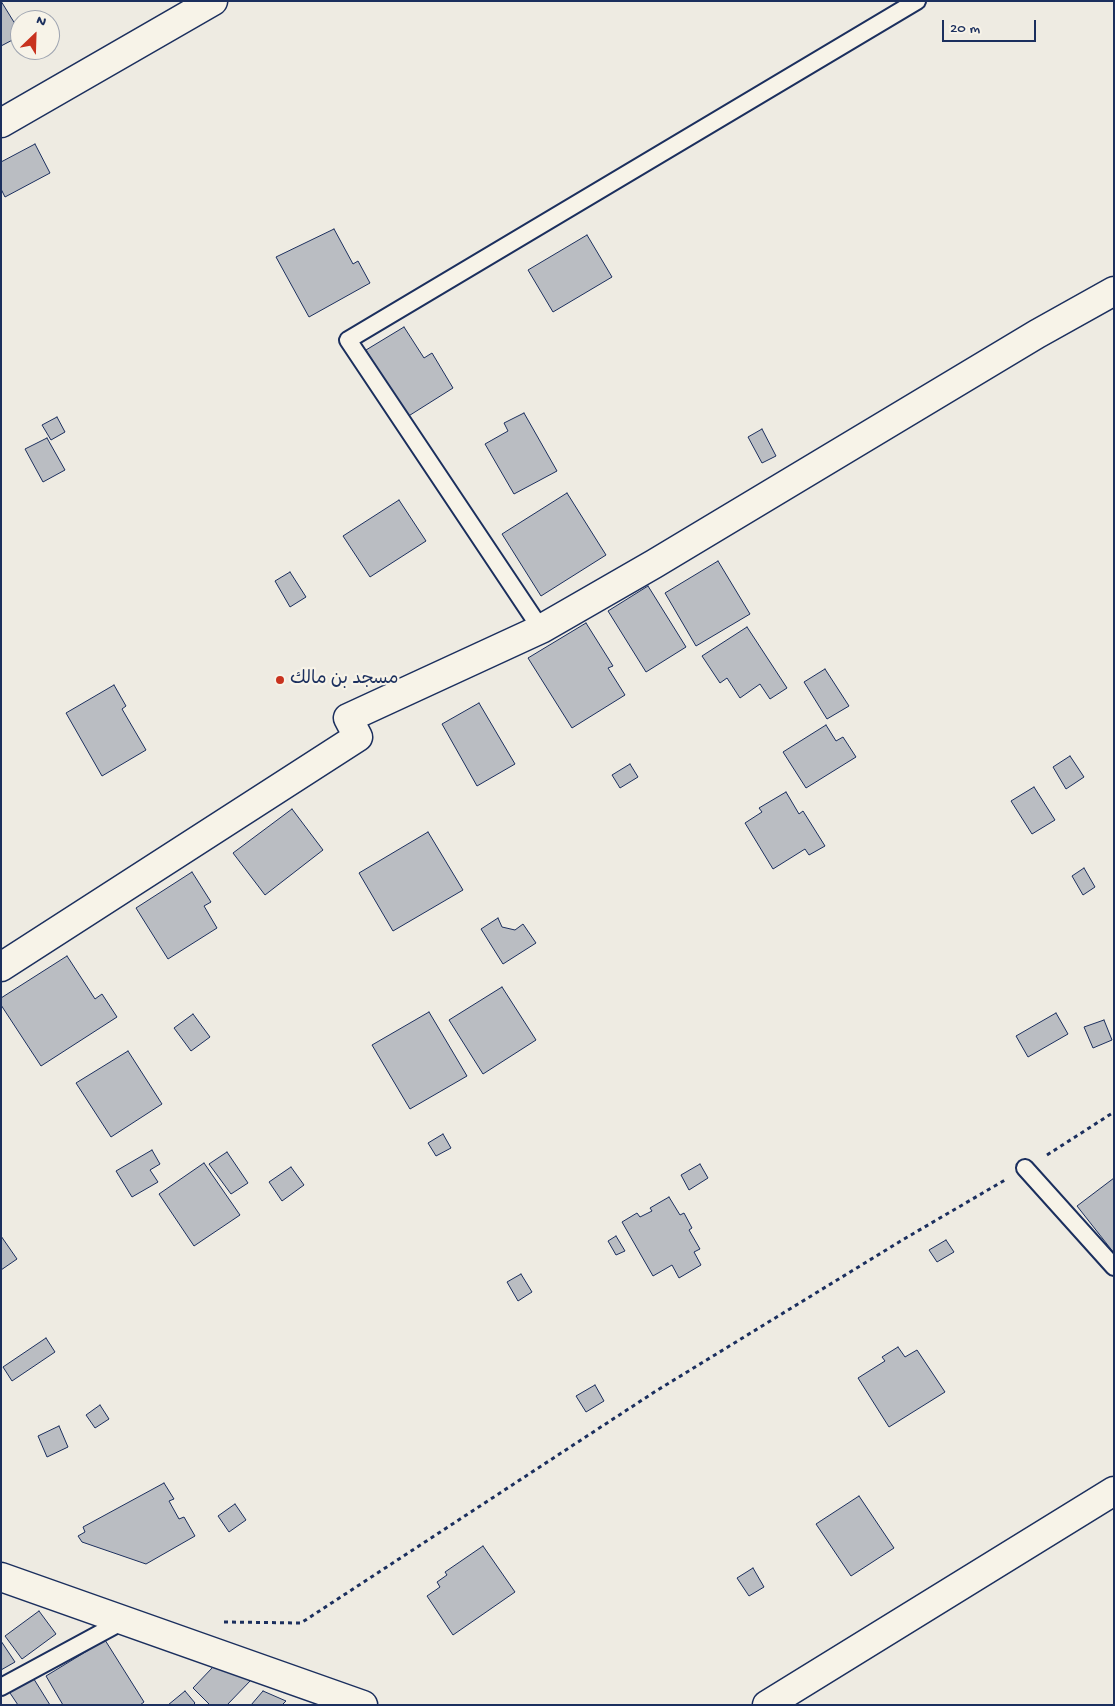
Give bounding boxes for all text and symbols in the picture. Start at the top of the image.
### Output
north arrow [10,10,60,60]
scale bar [945,10,1039,42]
text: N [33,12,49,31]
text: 20 m [950,20,980,38]
place label: مسجد بن مالك [290,669,399,691]
marker: مسجد بن مالك [274,674,286,686]

